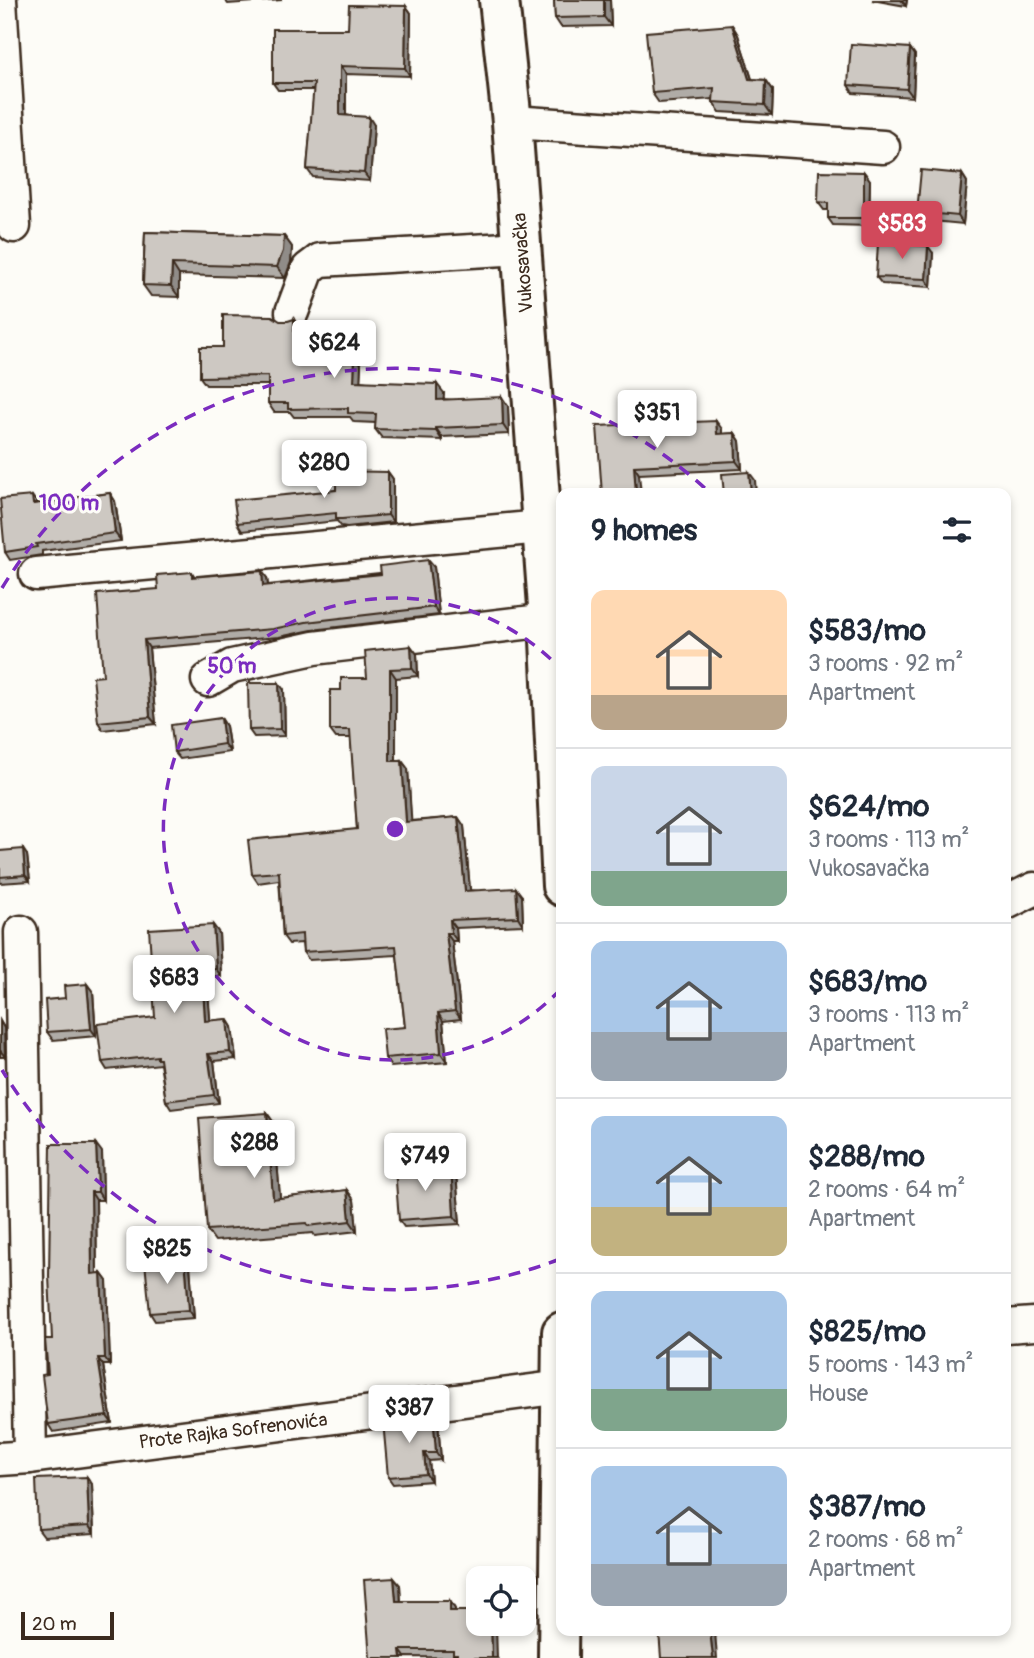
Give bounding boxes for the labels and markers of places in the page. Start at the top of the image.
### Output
pin: $583 [861,202,943,261]
pin: $624 [293,320,375,380]
pin: $351 [616,391,698,450]
pin: $280 [283,440,365,500]
centre of rings [383,817,407,841]
pin: $683 [133,956,215,1015]
pin: $288 [213,1120,295,1180]
pin: $749 [384,1134,466,1193]
pin: $825 [126,1226,208,1286]
pin: $387 [368,1386,450,1445]

